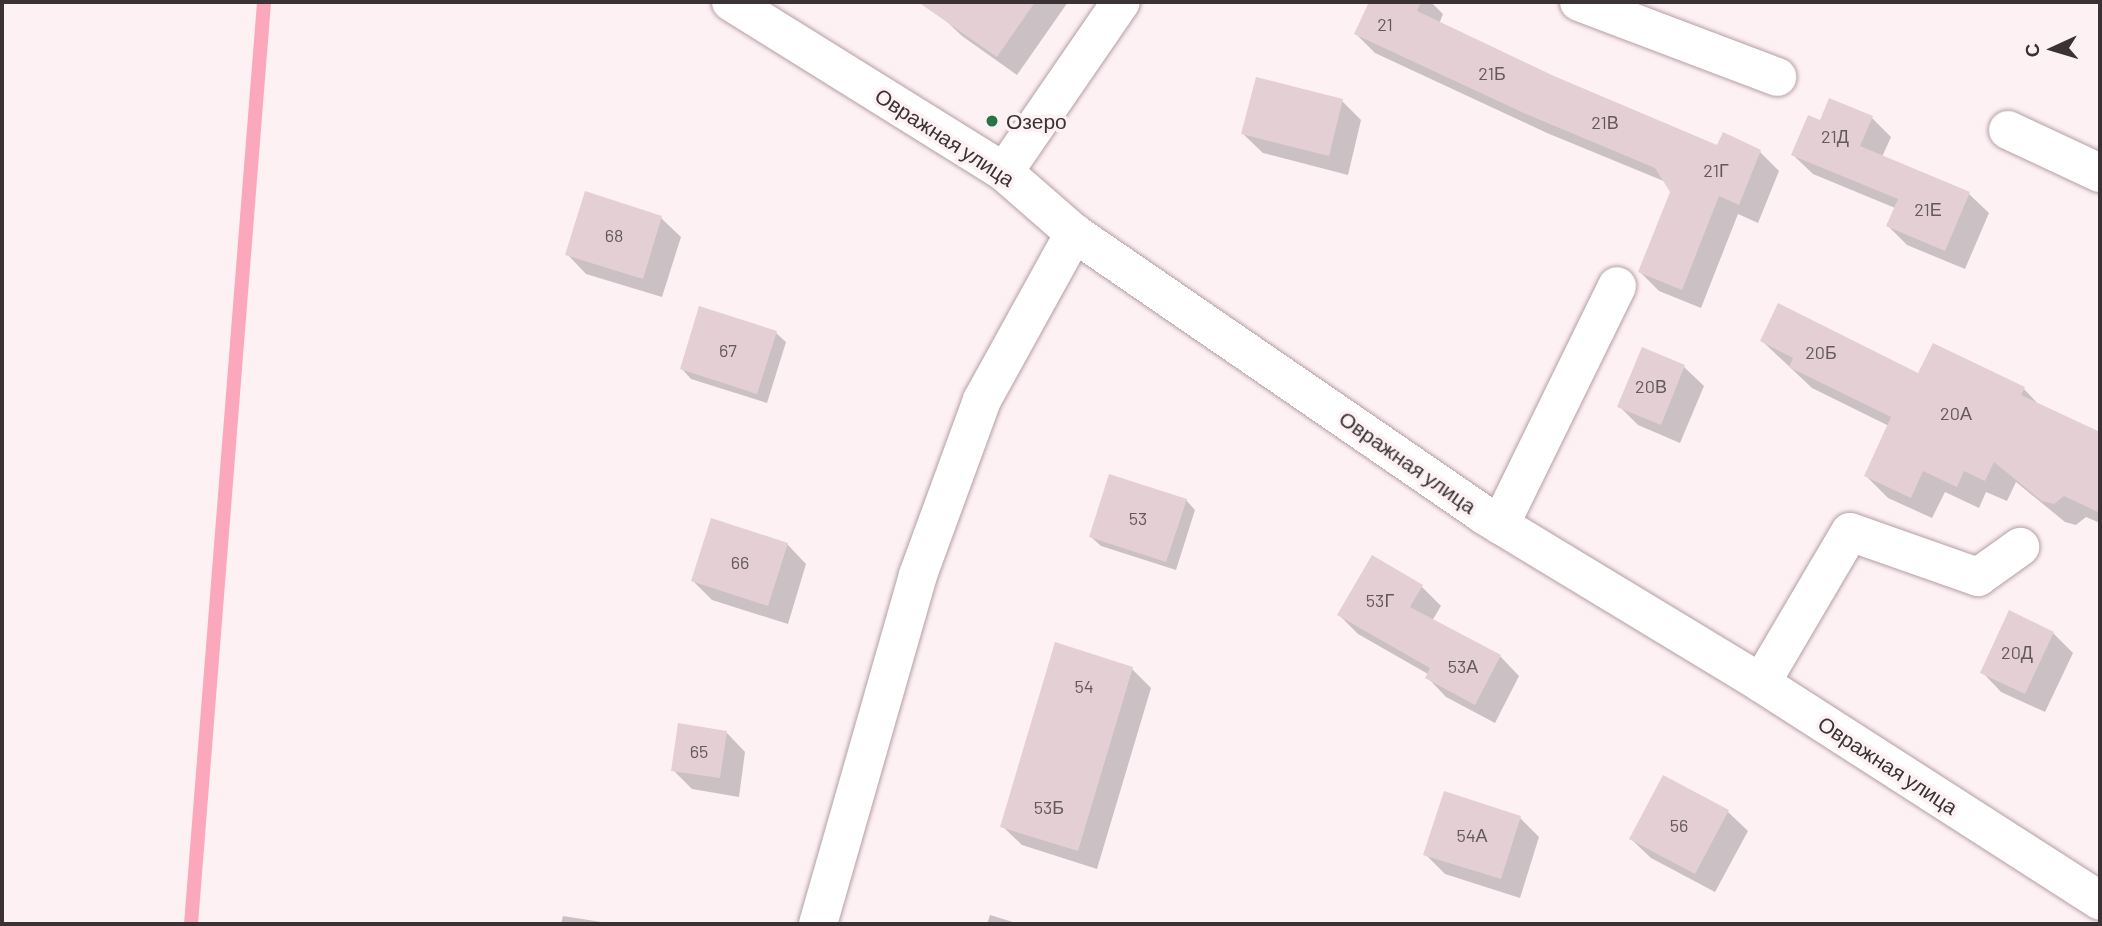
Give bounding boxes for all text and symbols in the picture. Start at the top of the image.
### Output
house number: 21 [1377,13,1393,35]
north arrow [2018,14,2088,84]
text: С [2020,43,2044,58]
house number: 21Б [1478,62,1506,84]
street label: Овражная улица [870,82,1020,192]
place label: Озеро [1006,108,1067,134]
house number: 21В [1591,111,1619,133]
marker: Озеро [984,113,1000,129]
house number: 21Д [1821,125,1849,147]
house number: 21Г [1703,159,1729,181]
house number: 21Е [1914,198,1942,220]
house number: 68 [605,224,623,246]
house number: 67 [719,339,737,361]
house number: 20Б [1805,341,1837,363]
house number: 20В [1635,375,1667,397]
house number: 20А [1940,402,1972,424]
street label: Овражная улица [1335,405,1481,519]
house number: 53 [1129,507,1147,529]
house number: 66 [731,551,749,573]
house number: 53Г [1366,589,1394,611]
house number: 20Д [2001,641,2033,663]
house number: 53А [1448,655,1478,677]
house number: 54 [1074,675,1094,697]
street label: Овражная улица [1813,710,1963,820]
house number: 65 [690,740,708,762]
house number: 53Б [1034,796,1064,818]
house number: 56 [1670,814,1688,836]
house number: 54А [1456,824,1488,846]

